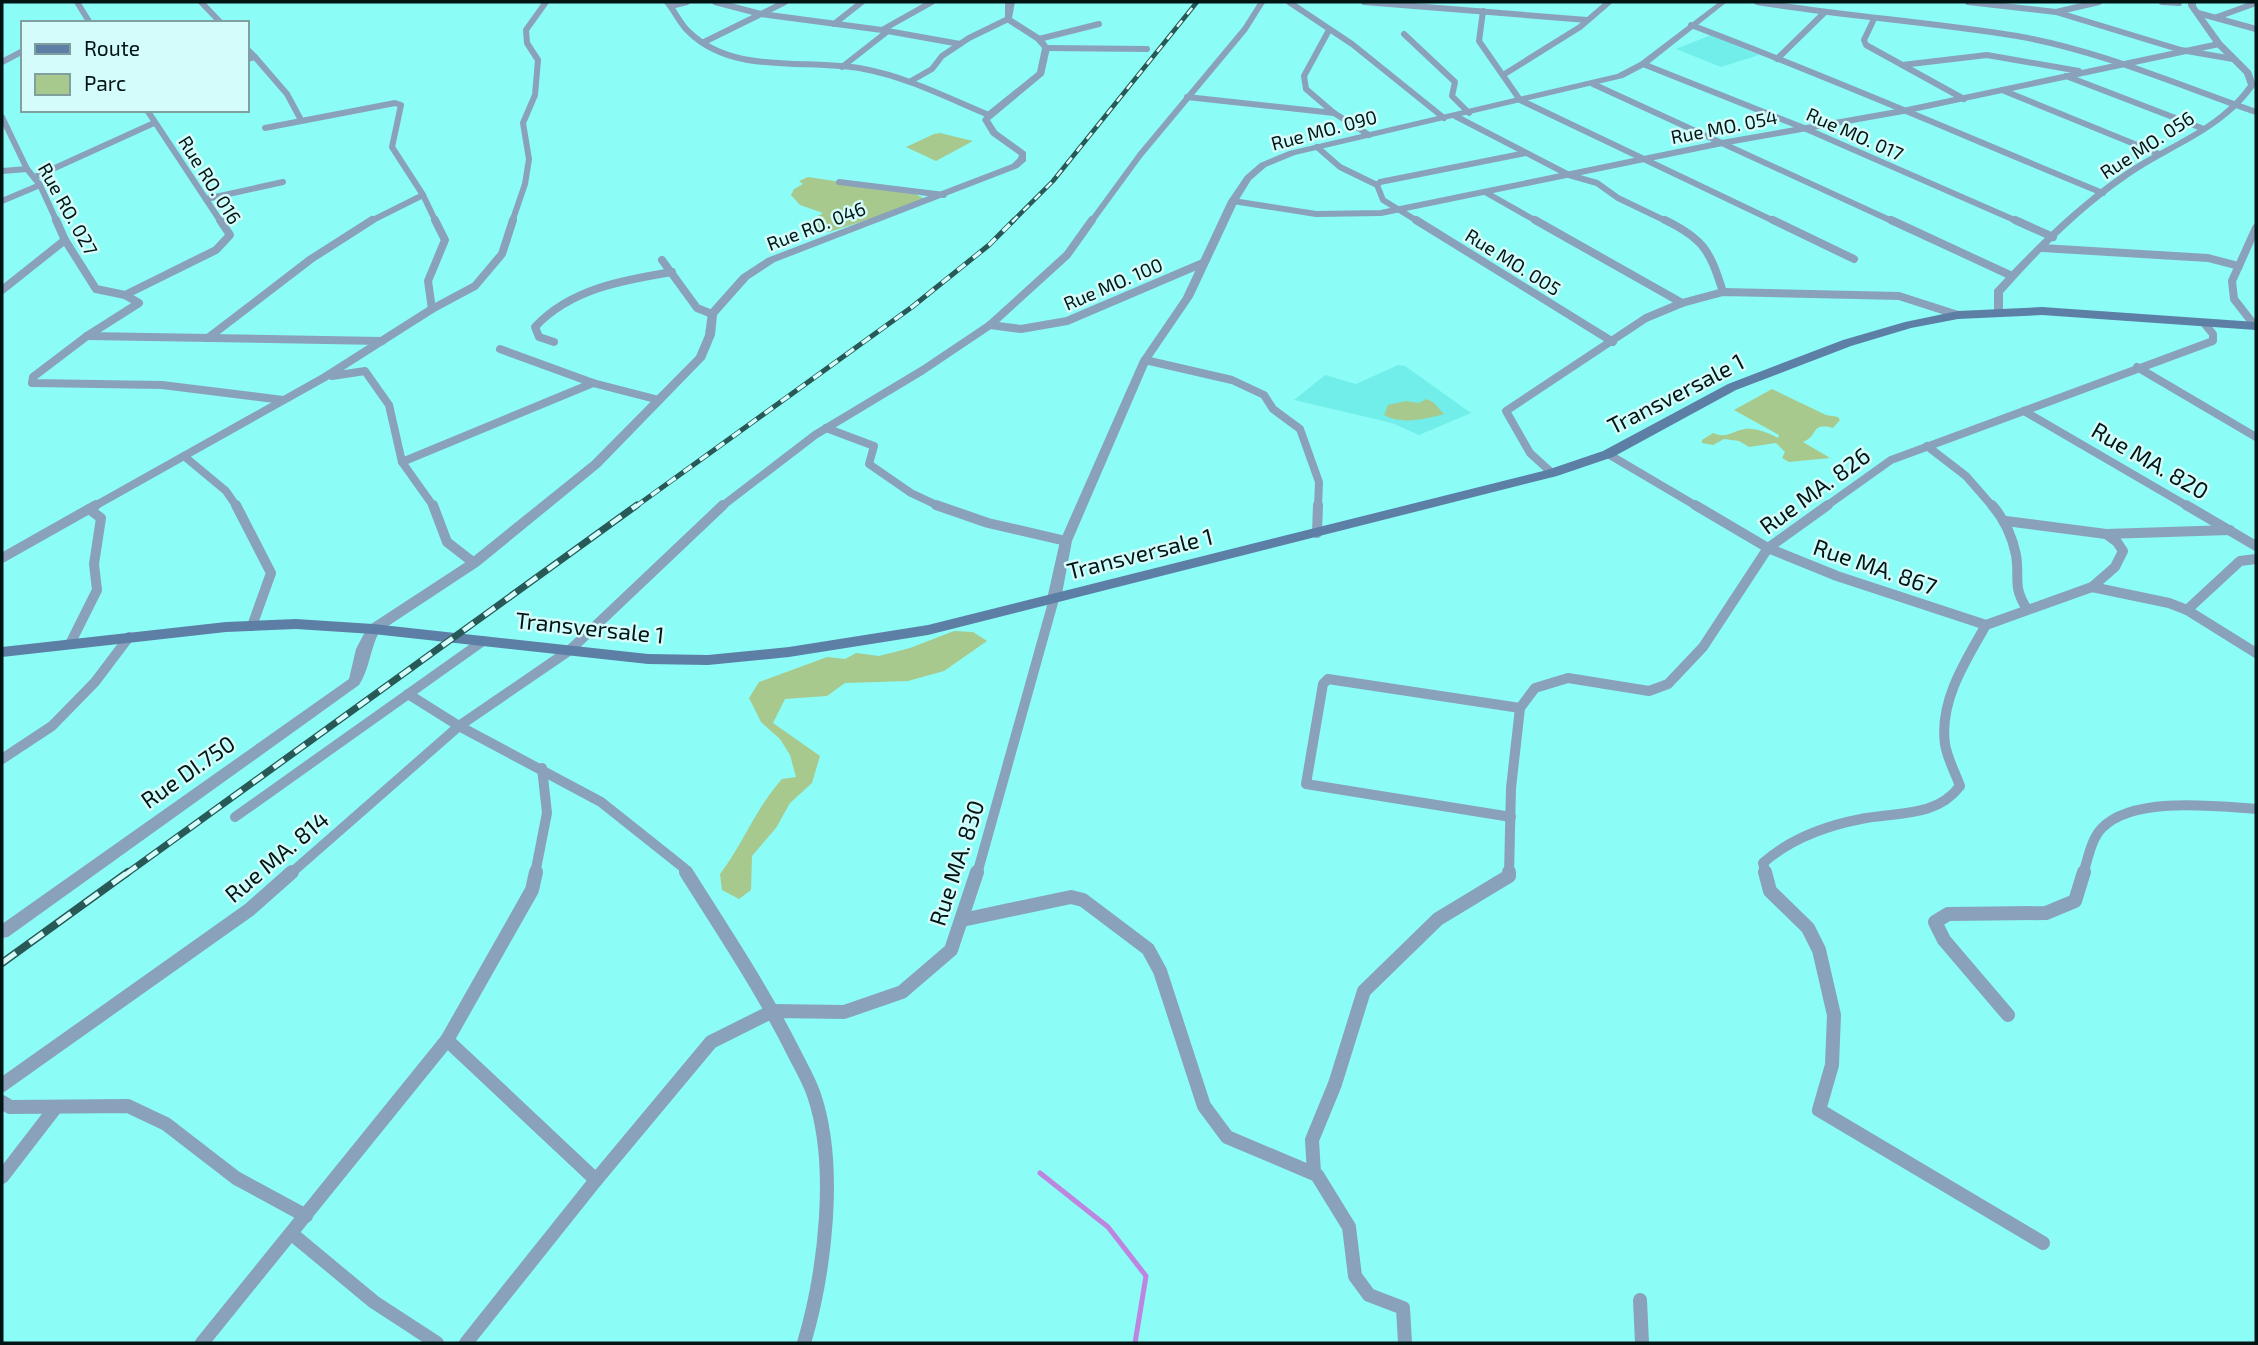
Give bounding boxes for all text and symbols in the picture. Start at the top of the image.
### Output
legend [21,21,248,112]
text: Route [84,35,140,60]
text: Parc [84,70,126,95]
street label: Rue MO. 017 [1803,102,1907,165]
street label: Rue MO. 090 [1268,104,1379,155]
street label: Rue MO. 054 [1669,105,1779,148]
street label: Rue MO. 056 [2095,106,2198,183]
street label: Rue RO. 016 [174,131,247,228]
street label: Rue RO. 027 [34,159,103,259]
street label: Rue RO. 046 [763,196,868,255]
street label: Rue MO. 005 [1461,223,1565,300]
street label: Rue MO. 100 [1060,252,1166,315]
street label: Transversale 1 [1603,347,1748,440]
street label: Rue MA. 820 [2087,415,2214,505]
street label: Rue MA. 826 [1754,441,1875,540]
street label: Transversale 1 [1064,521,1216,585]
street label: Rue MA. 867 [1810,532,1941,600]
street label: Transversale 1 [514,605,666,649]
street label: Rue DI.750 [135,729,240,814]
street label: Rue MA. 830 [923,796,989,929]
street label: Rue MA. 814 [219,805,334,908]

